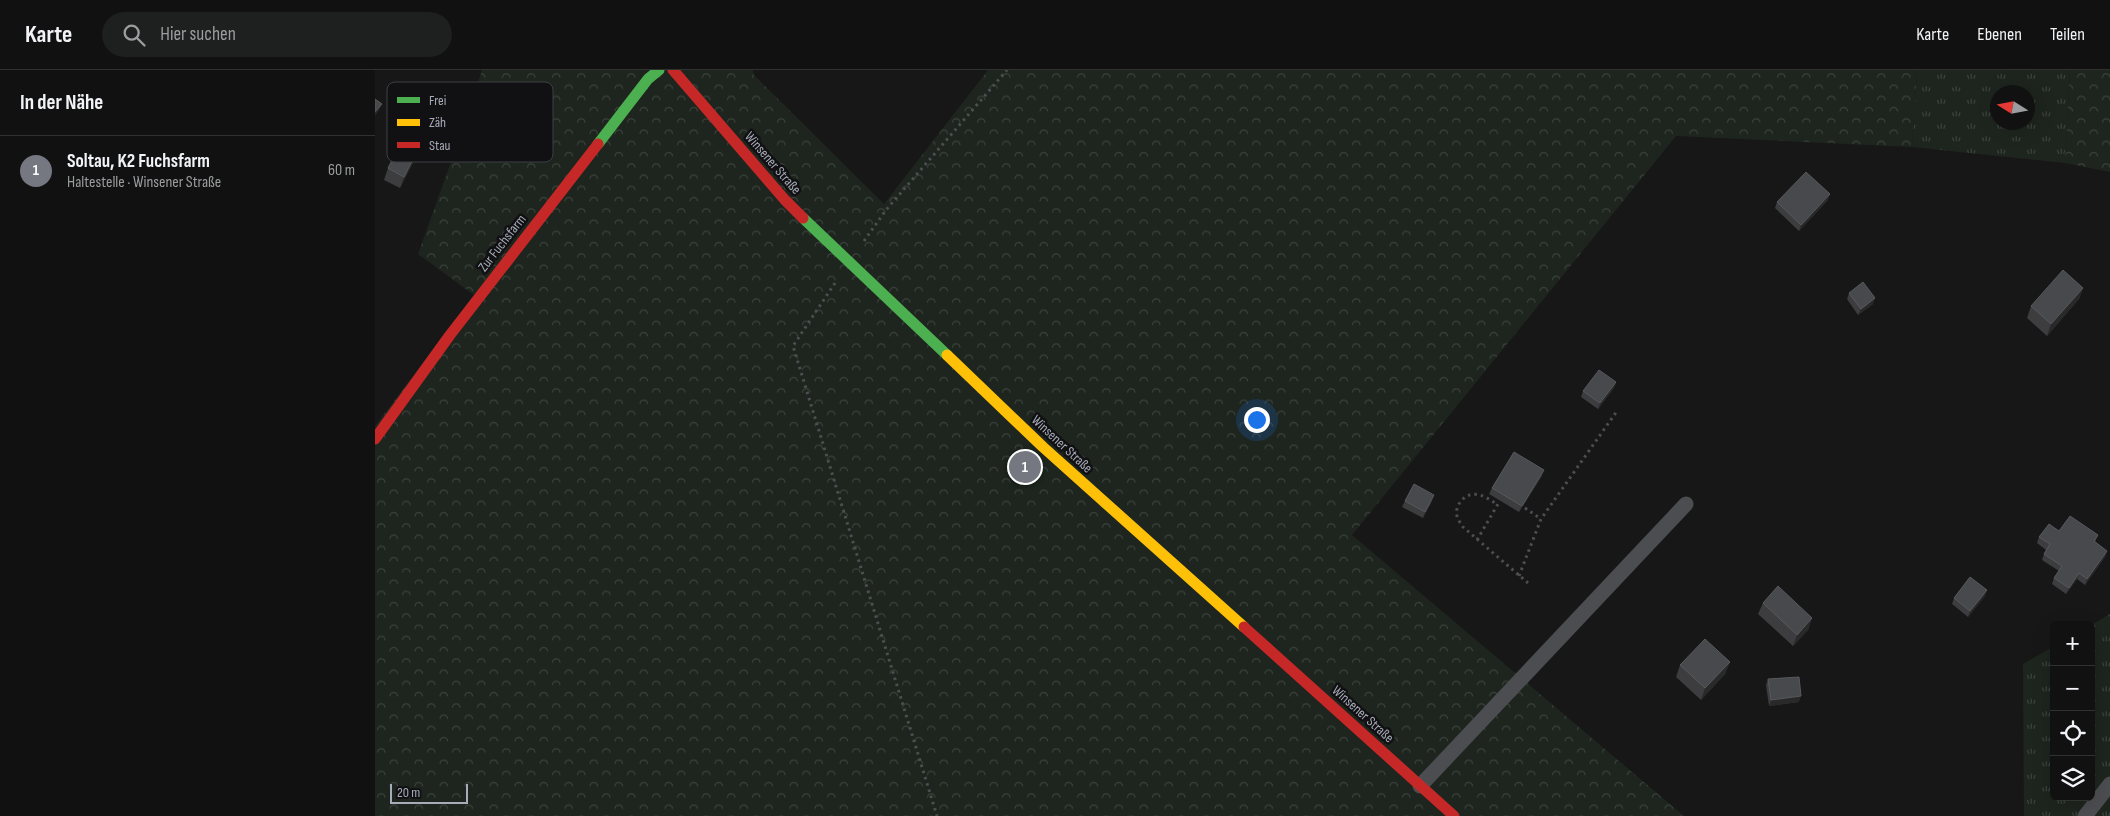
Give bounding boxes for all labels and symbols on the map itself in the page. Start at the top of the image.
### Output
legend [387,82,553,162]
north arrow [1990,85,2035,130]
text: Frei [429,92,446,109]
text: Zäh [429,114,446,131]
street label: Winsener Straße [741,128,805,198]
text: Stau [429,137,451,154]
street label: Zur Fuchsfarm [474,211,530,275]
your location [1244,407,1270,433]
street label: Winsener Straße [1028,411,1096,477]
pin: 1 [1009,448,1041,486]
street label: Winsener Straße [1329,682,1397,746]
scale bar [390,781,467,804]

